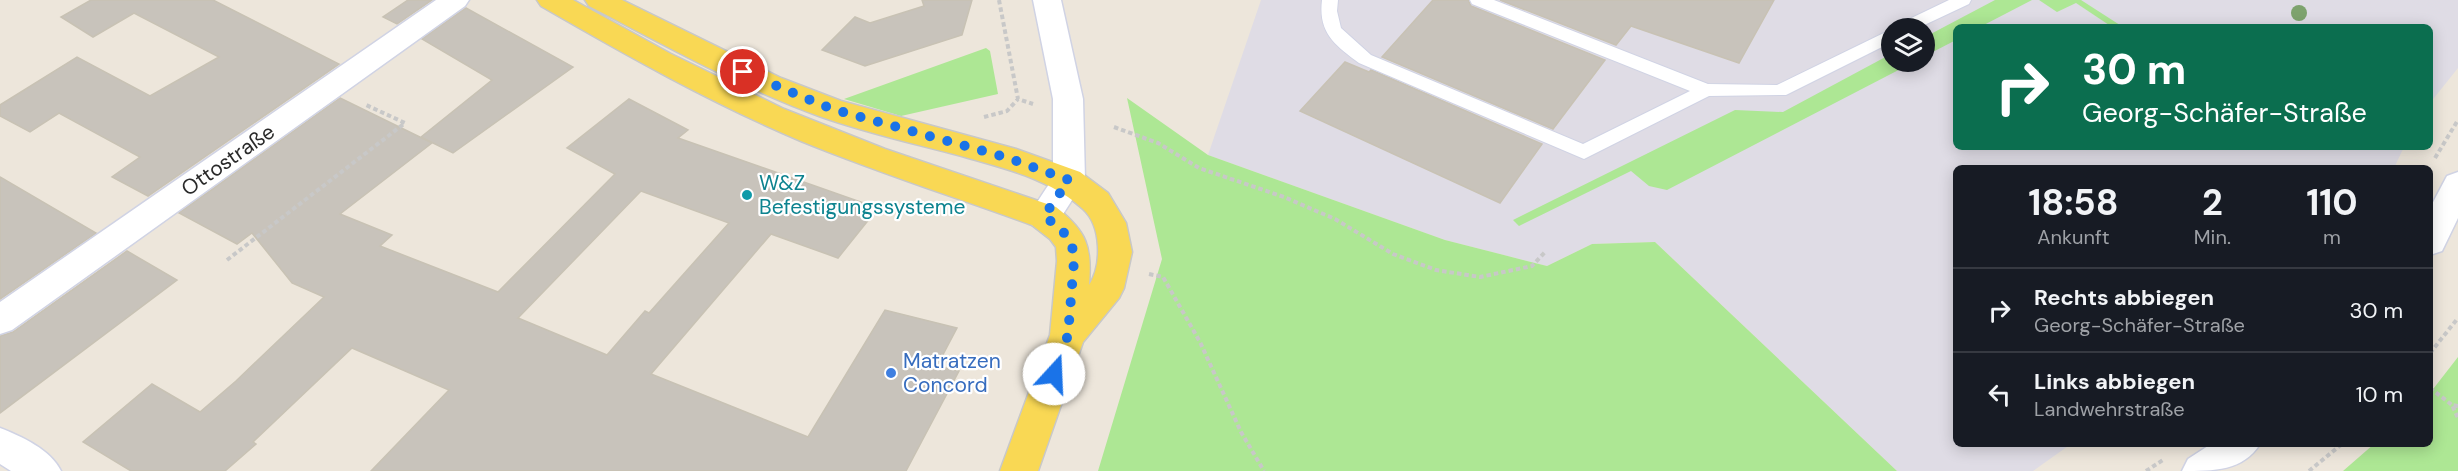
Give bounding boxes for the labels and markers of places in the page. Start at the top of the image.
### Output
pin [717,46,768,97]
place label: W&Z Befestigungssysteme [759,169,965,221]
marker: W&Z Befestigungssysteme [740,188,754,202]
place label: Matratzen Concord [903,347,1001,399]
marker: Matratzen Concord [884,366,898,380]

